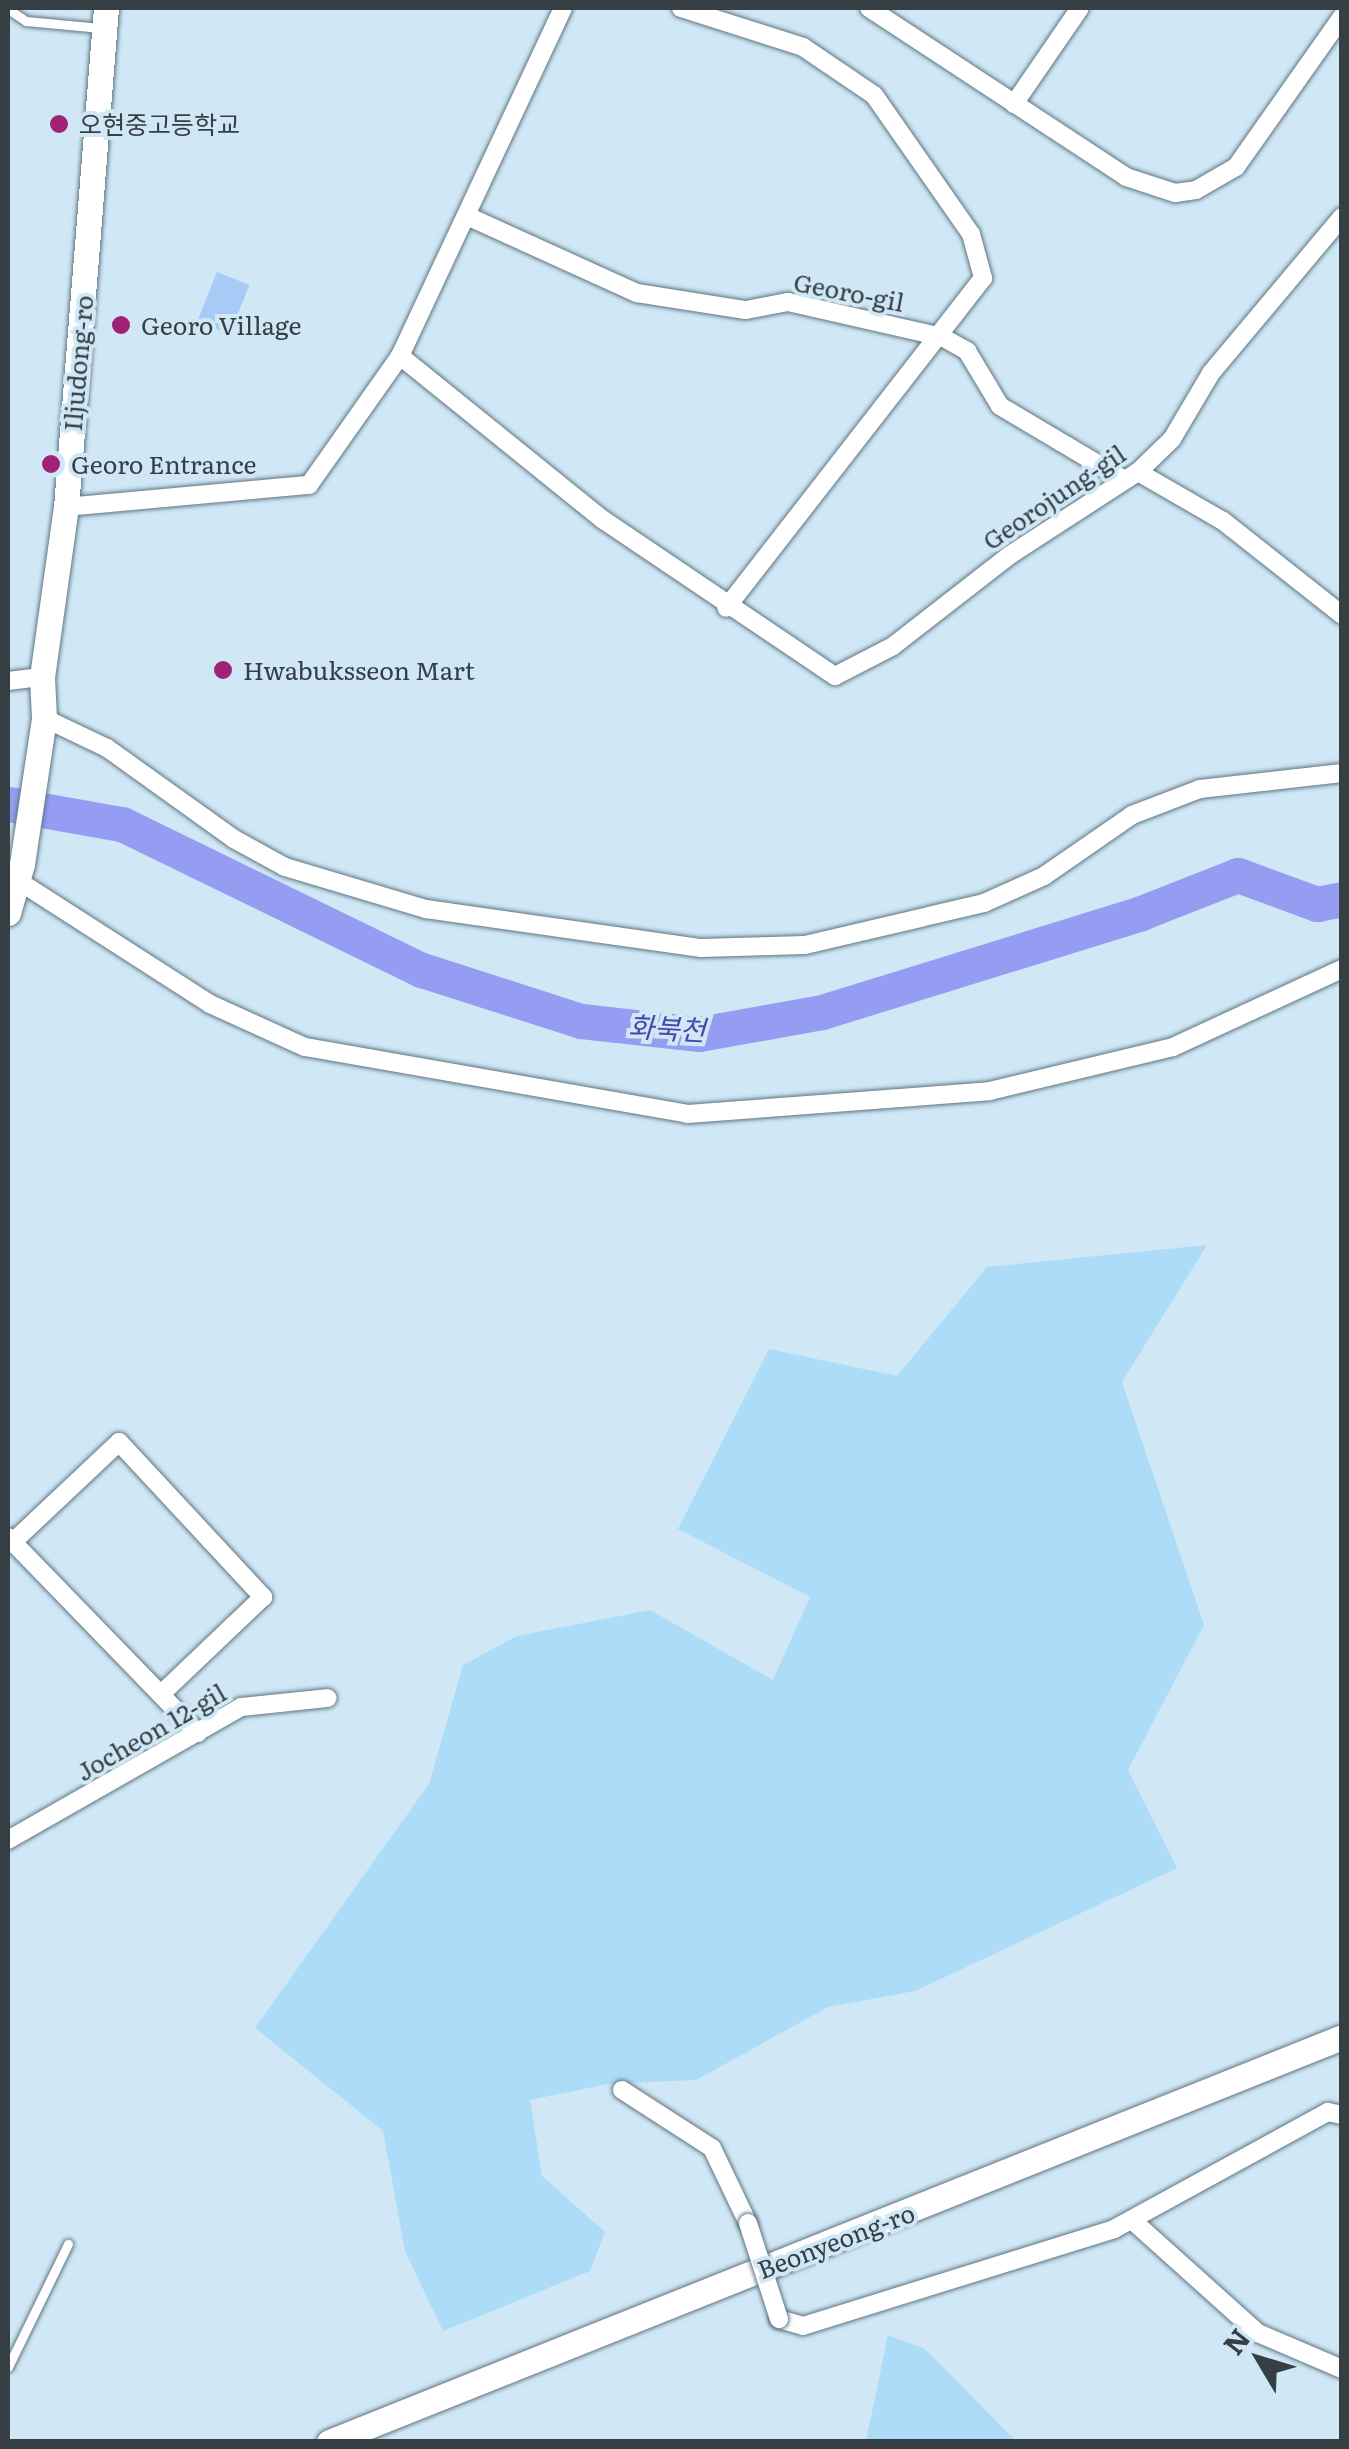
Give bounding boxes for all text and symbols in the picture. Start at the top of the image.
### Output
place label: 오현중고등학교 [79,109,240,139]
marker: 오현중고등학교 [48,113,70,135]
street label: Georo-gil [791,267,907,317]
street label: Iljudong-ro [57,294,99,432]
place label: Georo Village [141,310,301,340]
marker: Georo Village [110,314,132,336]
street label: Georojung-gil [977,438,1131,556]
place label: Georo Entrance [71,449,256,479]
marker: Georo Entrance [40,453,62,475]
place label: Hwabuksseon Mart [243,655,475,685]
marker: Hwabuksseon Mart [212,659,234,681]
water label: 화북천 [628,1008,706,1046]
street label: Jocheon 12-gil [71,1677,231,1787]
street label: Beonyeong-ro [753,2197,919,2285]
north arrow [1209,2309,1309,2409]
text: N [1212,2318,1259,2363]

